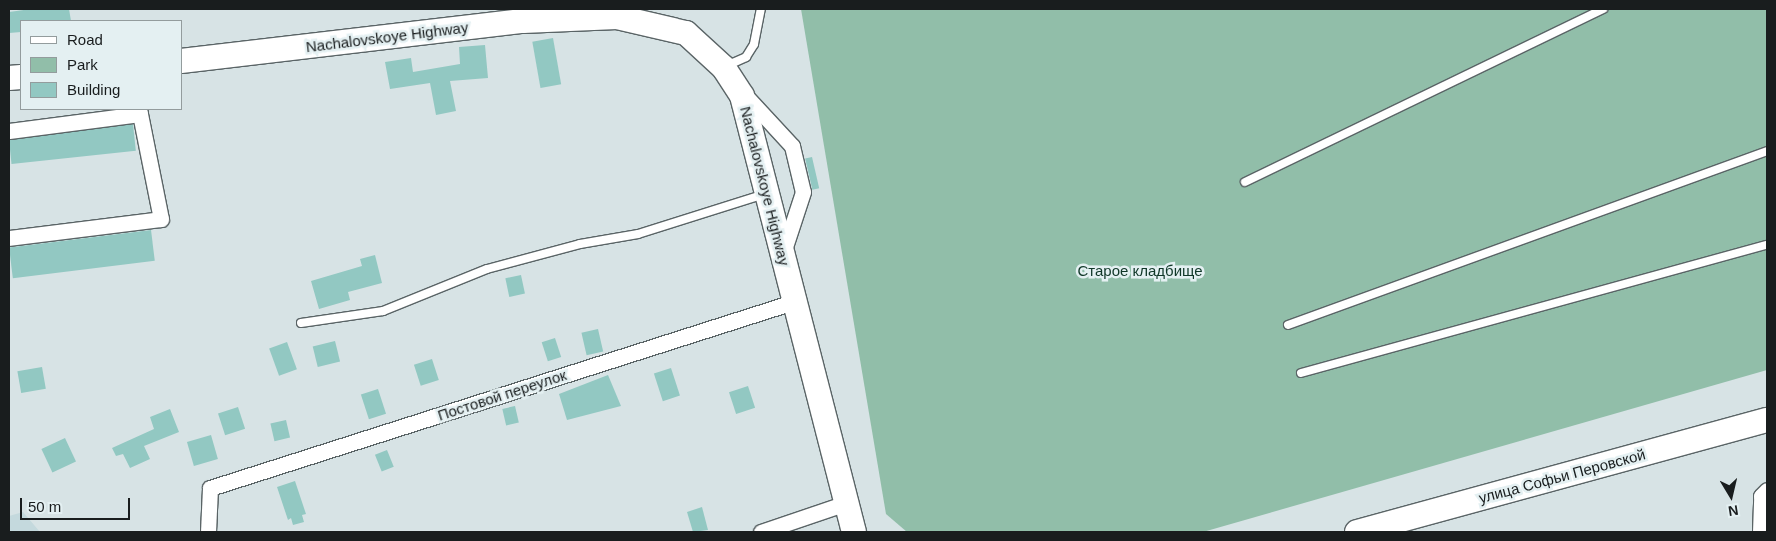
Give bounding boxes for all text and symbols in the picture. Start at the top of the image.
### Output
street label: Nachalovskoye Highway [305,18,469,56]
legend [20,20,182,110]
text: Road [67,31,103,48]
text: Park [67,56,98,73]
text: Building [67,81,120,98]
street label: Nachalovskoye Highway [737,105,793,267]
park label: Старое кладбище [1077,262,1203,280]
street label: Постовой переулок [435,366,569,424]
street label: улица Софьи Перовской [1477,445,1647,507]
north arrow [1706,471,1756,521]
scale bar [22,488,132,520]
text: 50 m [28,498,61,515]
text: N [1727,502,1740,520]

